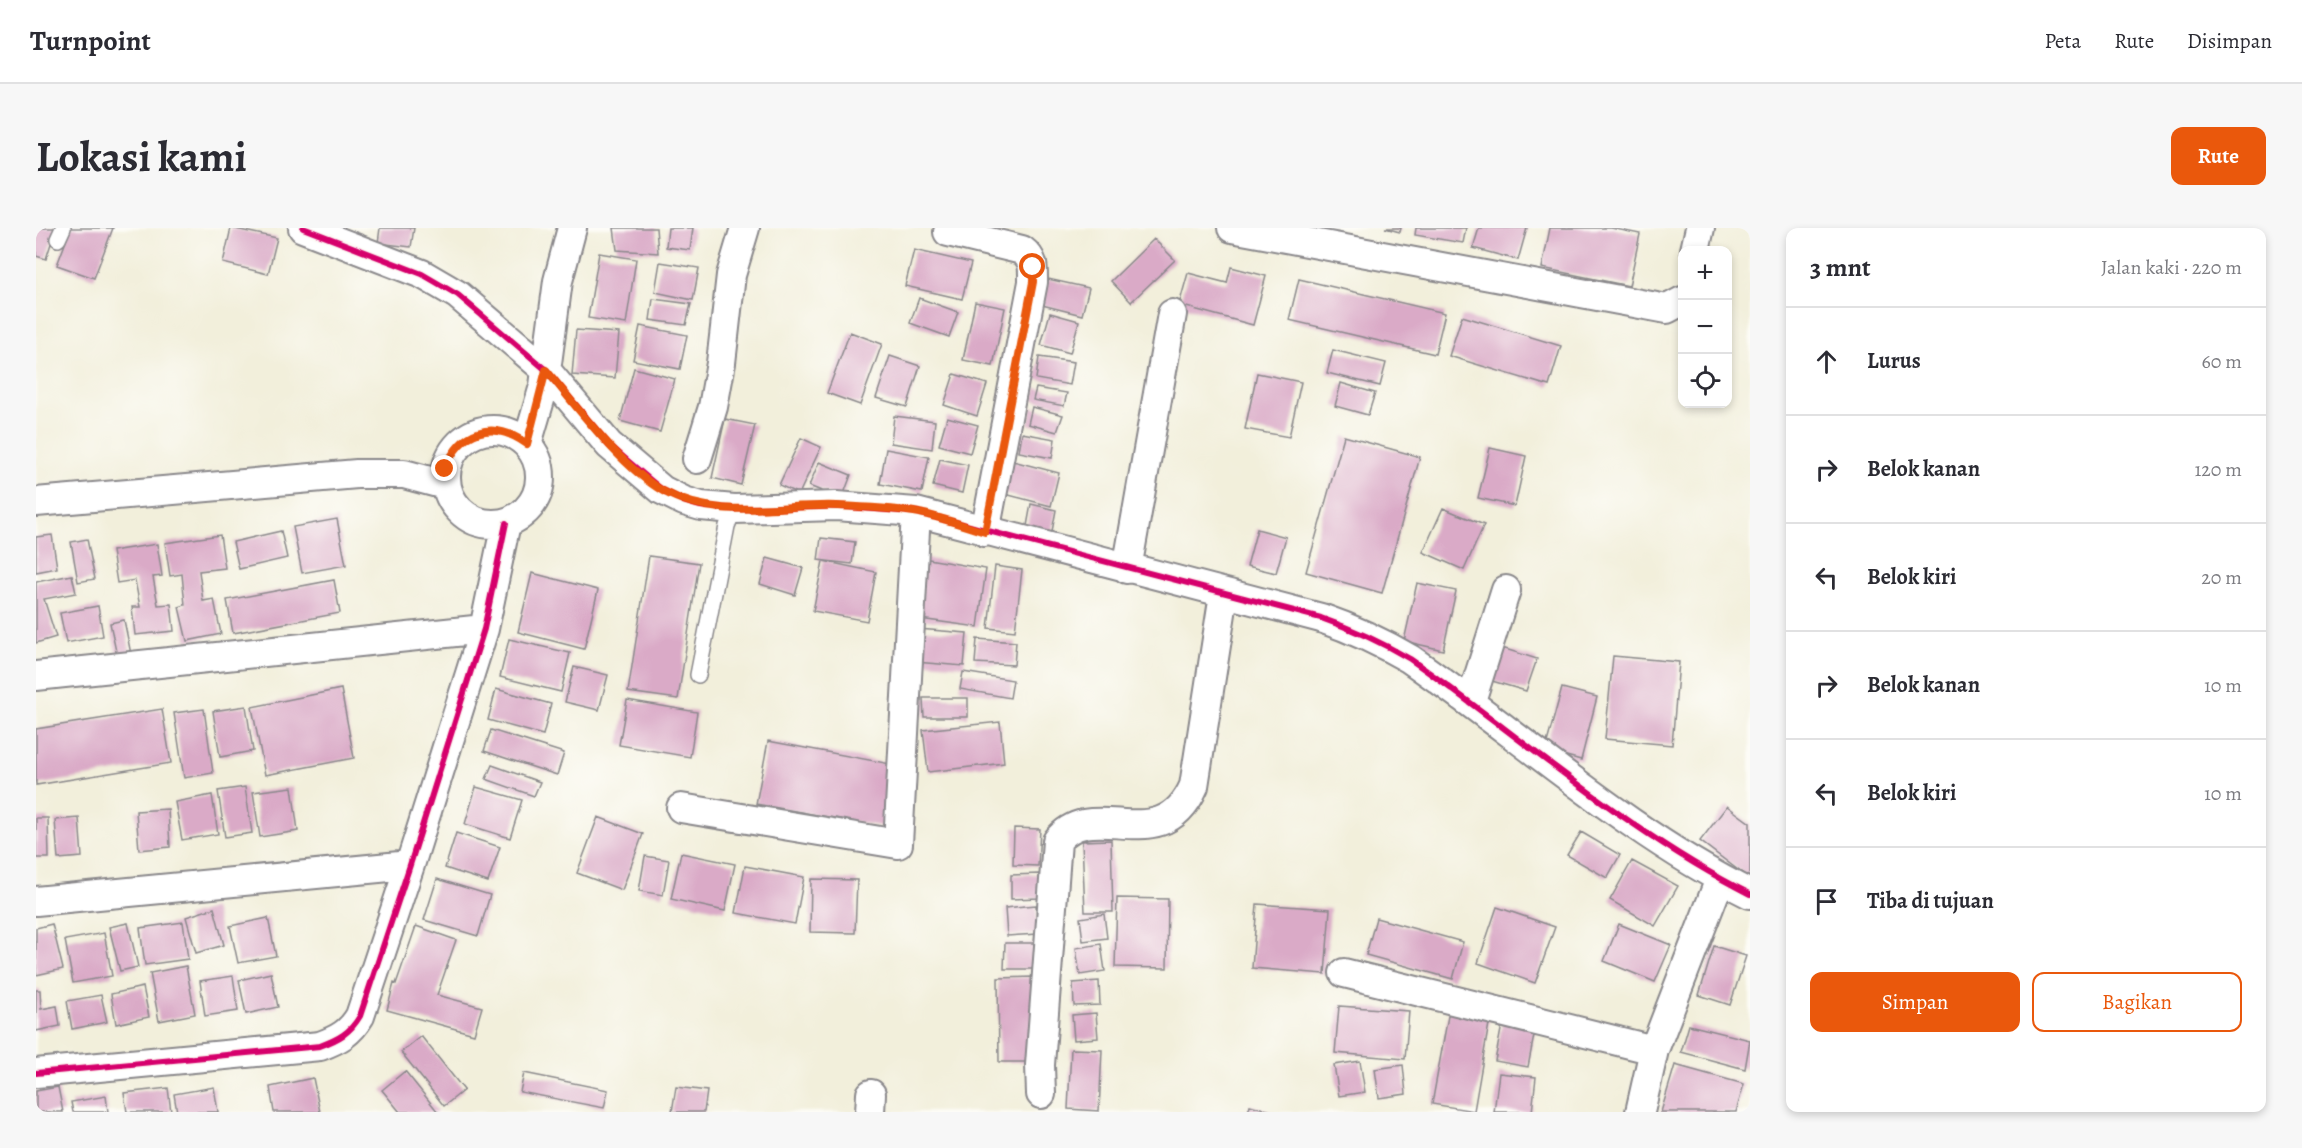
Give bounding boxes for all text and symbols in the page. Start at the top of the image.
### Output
text: Turnpoint [30,22,151,60]
text: Peta [2044,27,2081,55]
text: Rute [2114,27,2154,55]
text: Disimpan [2187,27,2272,55]
button: Rute [2171,127,2266,185]
text: Lokasi kami [36,128,247,185]
map controls [1678,246,1732,408]
button: + [1678,246,1732,300]
text: 3 mnt [1810,250,1871,285]
route start [1019,253,1045,279]
text: Jalan kaki · 220 m [2101,254,2242,281]
button: − [1678,300,1732,354]
icon: ahead [1810,345,1843,378]
text: Lurus [1867,346,1921,376]
text: 60 m [2202,348,2242,375]
button: locate [1678,354,1732,408]
icon: right [1810,453,1843,486]
text: Belok kanan [1867,454,1980,484]
route end [431,455,457,481]
text: 120 m [2194,456,2242,483]
icon: left [1810,561,1843,594]
text: Belok kiri [1867,562,1956,592]
text: 20 m [2201,564,2242,591]
icon: right [1810,669,1843,702]
text: Belok kanan [1867,670,1980,700]
text: 10 m [2204,672,2242,699]
icon: left [1810,777,1843,810]
text: Belok kiri [1867,778,1956,808]
text: 10 m [2204,780,2242,807]
icon: arrive [1810,885,1843,918]
text: Tiba di tujuan [1867,886,1994,916]
button: Simpan [1810,972,2020,1032]
button: Bagikan [2032,972,2242,1032]

